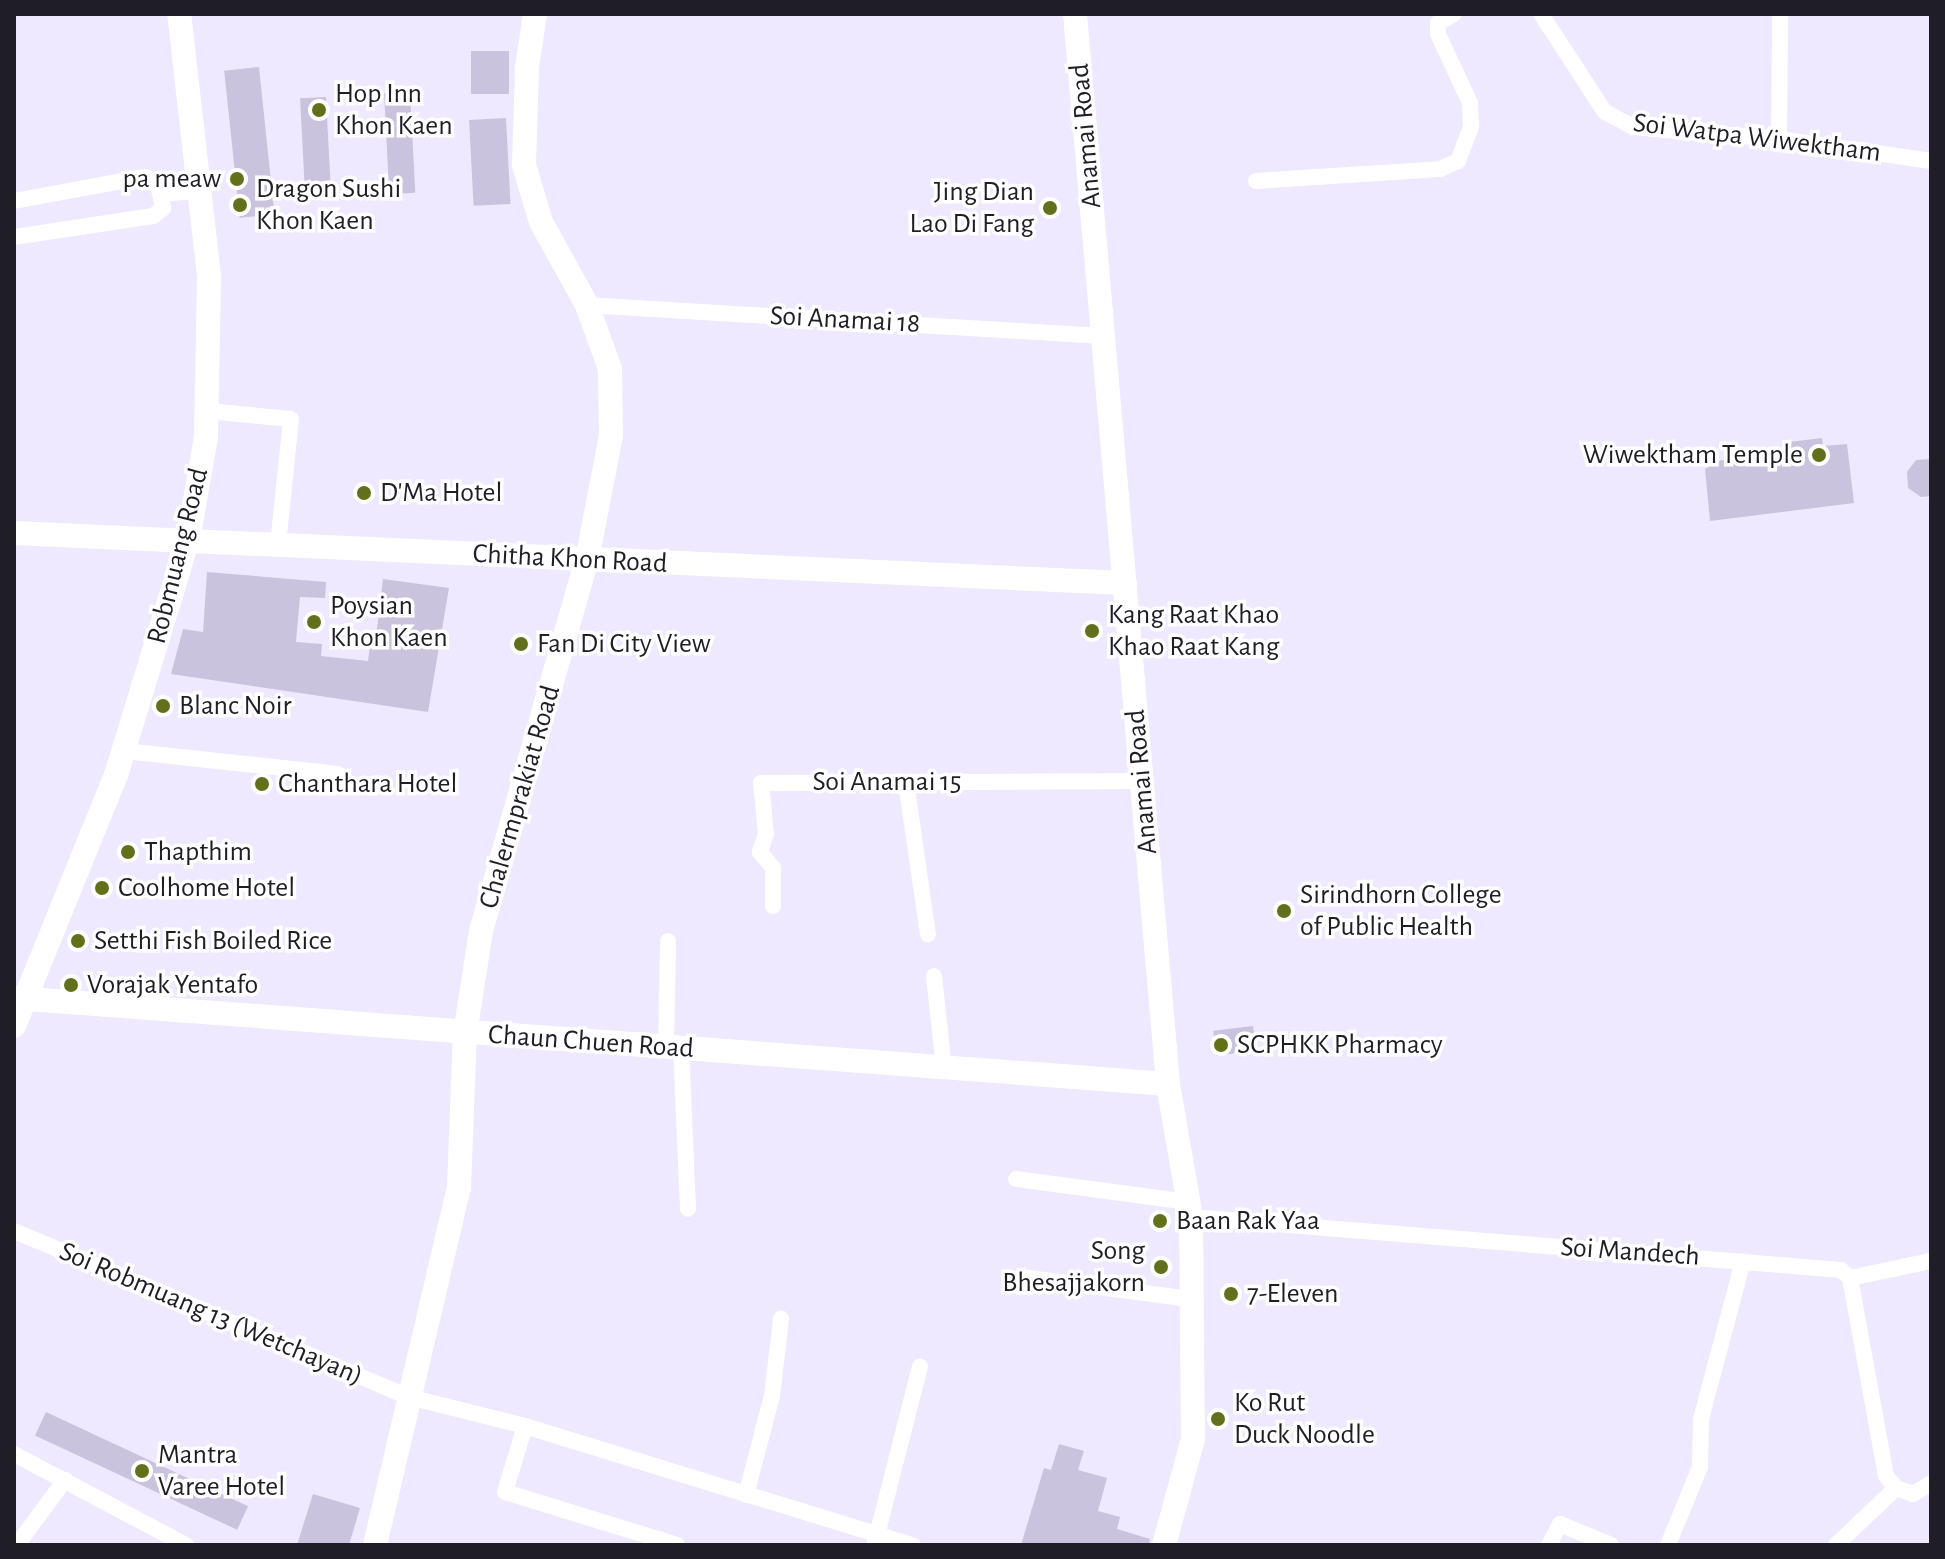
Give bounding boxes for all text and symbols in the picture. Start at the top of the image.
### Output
street label: Anamai Road [1063,62,1109,210]
place label: Hop Inn Khon Kaen [335,77,453,143]
marker: Hop Inn Khon Kaen [310,101,328,119]
street label: Soi Watpa Wiwektham [1631,106,1883,170]
place label: pa meaw [122,162,221,196]
marker: pa meaw [228,170,246,188]
place label: Dragon Sushi Khon Kaen [256,172,401,238]
place label: Jing Dian Lao Di Fang [910,175,1034,241]
marker: Dragon Sushi Khon Kaen [231,196,249,214]
marker: Jing Dian Lao Di Fang [1041,199,1059,217]
street label: Soi Anamai 18 [769,299,921,341]
place label: Wiwektham Temple [1583,438,1803,472]
marker: Wiwektham Temple [1810,446,1828,464]
street label: Robmuang Road [140,465,216,647]
place label: D'Ma Hotel [380,476,502,510]
marker: D'Ma Hotel [355,484,373,502]
street label: Chitha Khon Road [472,537,668,581]
place label: Poysian Khon Kaen [330,589,448,655]
place label: Kang Raat Khao Khao Raat Kang [1108,598,1279,664]
marker: Poysian Khon Kaen [305,613,323,631]
marker: Kang Raat Khao Khao Raat Kang [1083,622,1101,640]
place label: Fan Di City View [537,627,711,661]
marker: Fan Di City View [512,635,530,653]
street label: Chalermprakiat Road [472,681,568,913]
place label: Blanc Noir [179,689,292,723]
marker: Blanc Noir [154,697,172,715]
street label: Anamai Road [1119,708,1165,856]
street label: Soi Anamai 15 [813,765,961,799]
place label: Chanthara Hotel [278,767,457,801]
marker: Chanthara Hotel [253,775,271,793]
place label: Thapthim [144,835,252,869]
marker: Thapthim [119,843,137,861]
place label: Coolhome Hotel [118,871,295,905]
place label: Sirindhorn College of Public Health [1300,878,1502,944]
marker: Coolhome Hotel [93,879,111,897]
marker: Sirindhorn College of Public Health [1275,902,1293,920]
place label: Setthi Fish Boiled Rice [94,924,332,958]
marker: Setthi Fish Boiled Rice [69,932,87,950]
place label: Vorajak Yentafo [87,968,258,1002]
marker: Vorajak Yentafo [62,976,80,994]
street label: Chaun Chuen Road [487,1018,695,1066]
place label: SCPHKK Pharmacy [1237,1028,1443,1062]
marker: SCPHKK Pharmacy [1212,1036,1230,1054]
place label: Baan Rak Yaa [1176,1204,1320,1238]
marker: Baan Rak Yaa [1151,1212,1169,1230]
street label: Soi Mandech [1559,1230,1701,1274]
place label: Song Bhesajjakorn [1002,1234,1145,1300]
street label: Soi Robmuang 13 (Wetchayan) [54,1235,368,1393]
marker: Song Bhesajjakorn [1152,1258,1170,1276]
place label: 7-Eleven [1247,1277,1339,1311]
marker: 7-Eleven [1222,1285,1240,1303]
place label: Ko Rut Duck Noodle [1234,1386,1375,1452]
marker: Ko Rut Duck Noodle [1209,1410,1227,1428]
place label: Mantra Varee Hotel [158,1438,285,1504]
marker: Mantra Varee Hotel [133,1462,151,1480]

